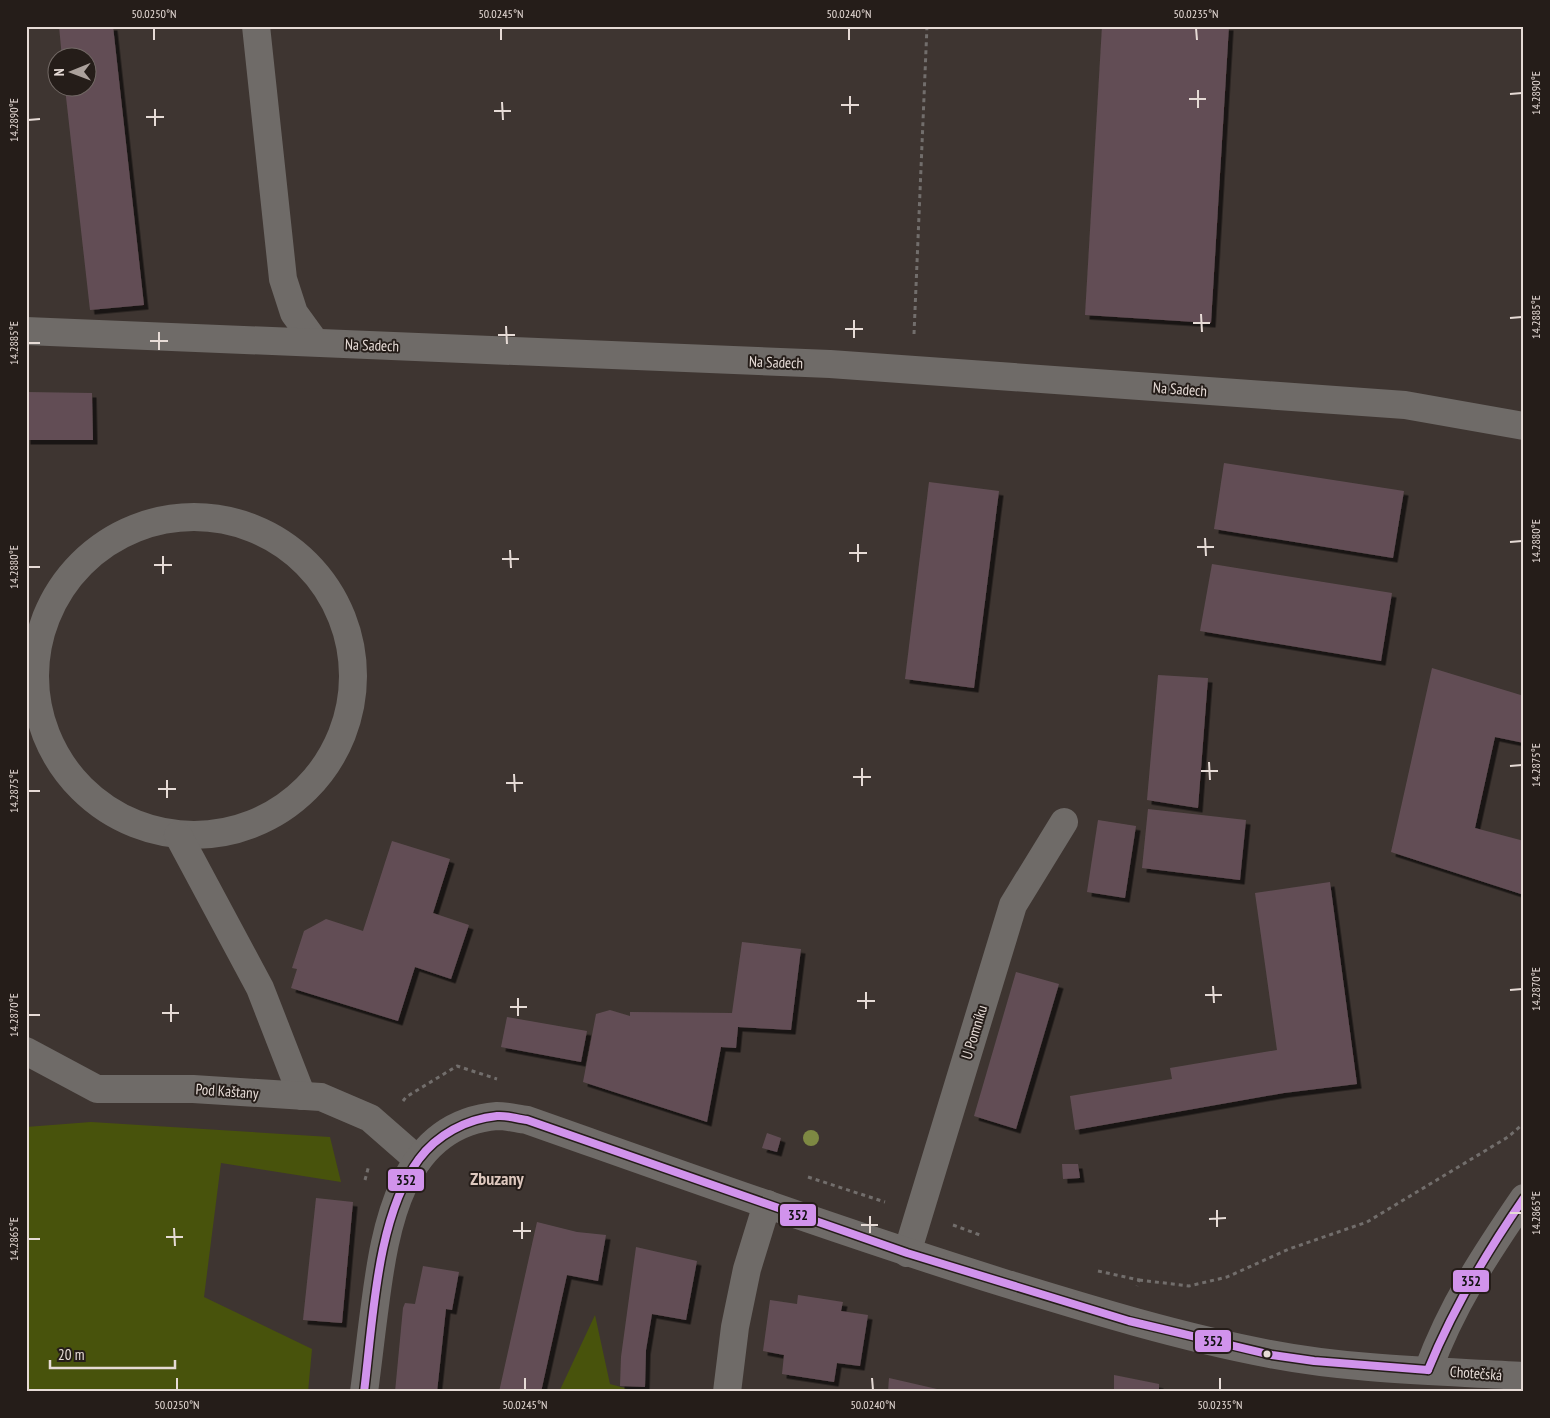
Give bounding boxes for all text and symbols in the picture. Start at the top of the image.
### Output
text: 50.0250°N [131,6,177,21]
text: 50.0245°N [478,6,524,21]
text: 50.0240°N [826,6,872,21]
text: 50.0235°N [1173,6,1219,21]
north arrow [48,48,98,98]
text: N [50,68,68,76]
text: 14.2890°E [1528,71,1543,115]
text: 14.2890°E [6,98,21,142]
text: 14.2885°E [1528,295,1543,339]
text: 14.2885°E [6,321,21,365]
street label: Na Sadech [345,335,399,355]
street label: Na Sadech [749,352,803,372]
street label: Na Sadech [1152,378,1208,400]
text: 14.2880°E [1528,519,1543,563]
text: 14.2880°E [6,545,21,589]
text: 14.2875°E [1528,743,1543,787]
text: 14.2875°E [6,769,21,813]
text: 14.2870°E [1528,967,1543,1011]
text: 14.2870°E [6,993,21,1037]
street label: U Pomníku [957,1003,991,1061]
street label: Pod Kaštany [195,1079,259,1103]
district label: Zbuzany [470,1167,525,1190]
line badge: 352 [387,1168,425,1192]
text: 352 [396,1171,416,1189]
text: 14.2865°E [1528,1191,1543,1235]
line badge: 352 [779,1203,817,1227]
text: 352 [788,1206,808,1224]
text: 14.2865°E [6,1217,21,1261]
line badge: 352 [1452,1269,1490,1293]
text: 352 [1461,1272,1481,1290]
line badge: 352 [1194,1329,1232,1353]
text: 352 [1203,1332,1223,1350]
scale bar [50,1338,175,1370]
text: 20 m [58,1345,84,1364]
unlabelled marker [1262,1349,1272,1359]
street label: Chotečská [1449,1362,1503,1384]
text: 50.0250°N [154,1397,200,1412]
text: 50.0245°N [502,1397,548,1412]
text: 50.0240°N [850,1397,896,1412]
text: 50.0235°N [1197,1397,1243,1412]

